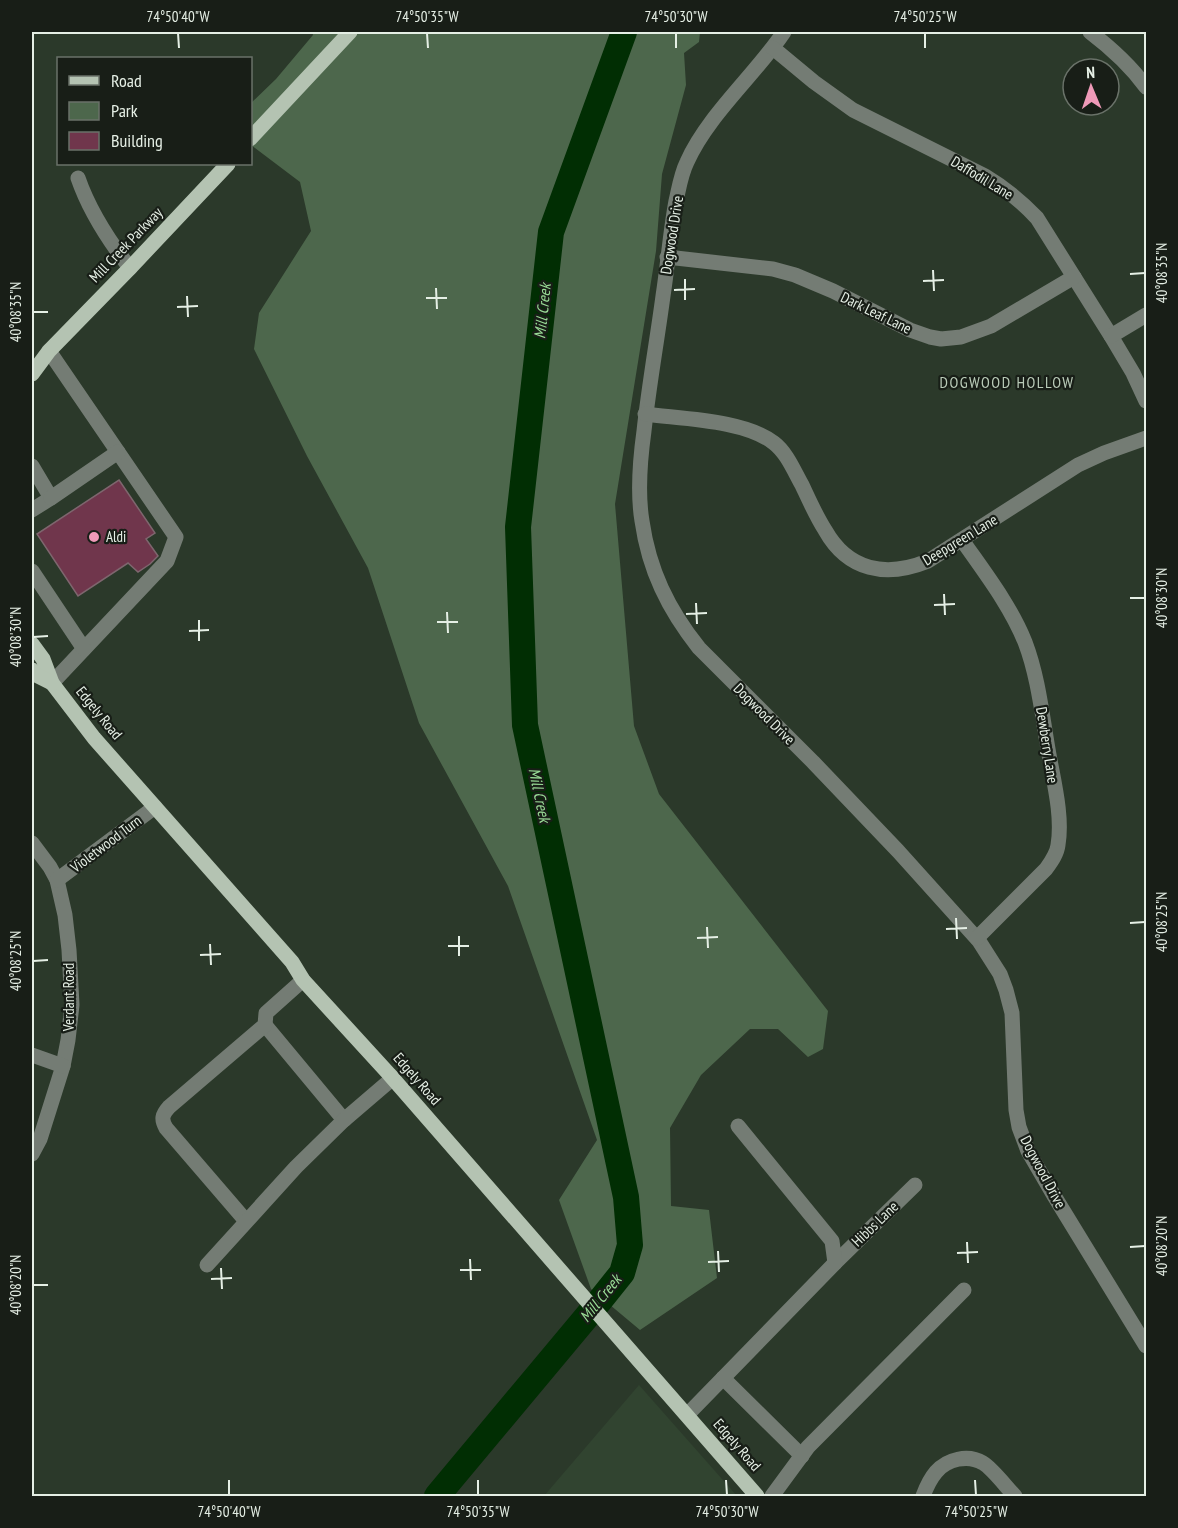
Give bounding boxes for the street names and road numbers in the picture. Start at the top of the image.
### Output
street label: Daffodil Lane [948,152,1017,204]
street label: Dogwood Drive [656,194,687,276]
street label: Mill Creek Parkway [85,203,167,286]
street label: Dark Leaf Lane [838,287,915,338]
street label: Deepgreen Lane [919,510,1001,569]
street label: Dogwood Drive [730,679,799,748]
street label: Edgely Road [72,682,127,743]
street label: Dewberry Lane [1032,705,1063,784]
street label: Violetwood Turn [66,811,145,877]
street label: Verdant Road [59,963,78,1032]
street label: Edgely Road [390,1049,445,1109]
street label: Dogwood Drive [1016,1132,1070,1211]
street label: Hibbs Lane [847,1197,902,1250]
street label: Edgely Road [710,1415,765,1475]

